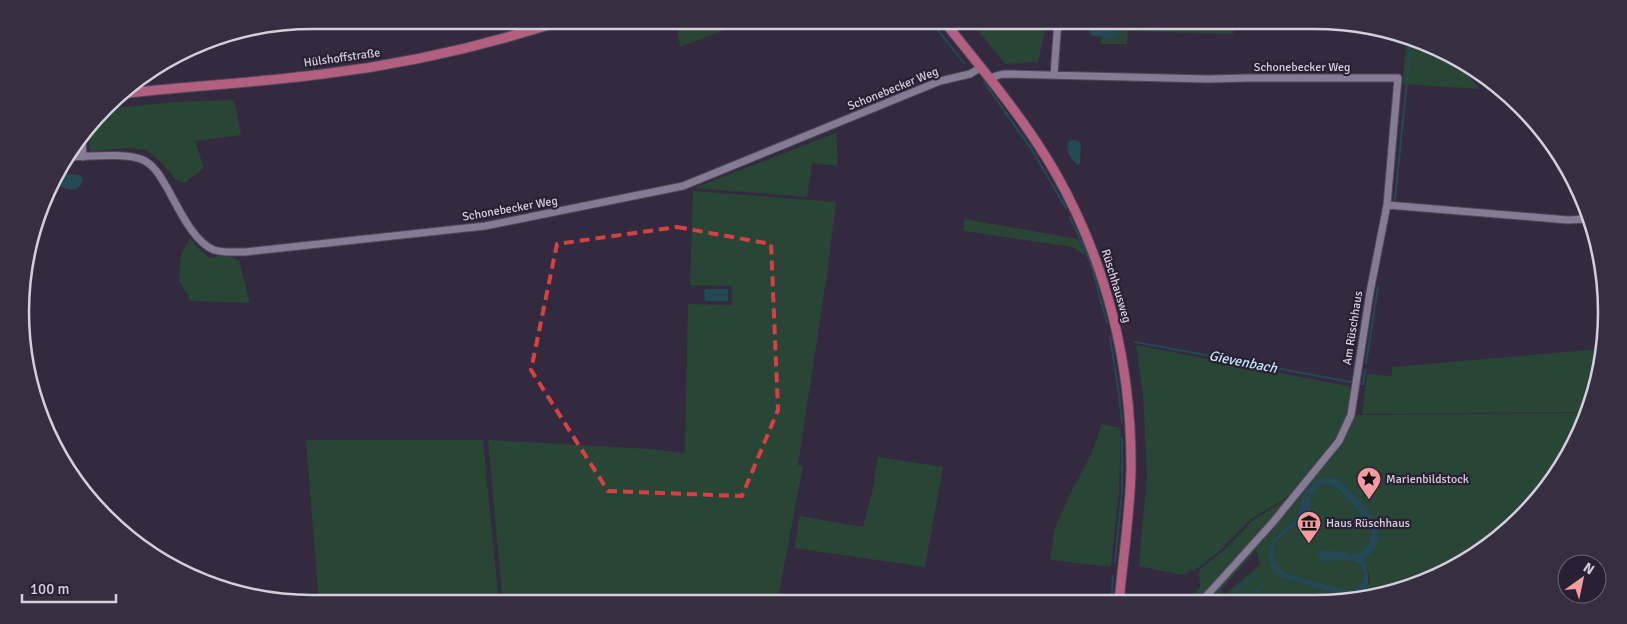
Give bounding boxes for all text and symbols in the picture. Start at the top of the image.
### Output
street label: Hülshoffstraße [303,45,381,71]
street label: Schonebecker Weg [1254,60,1350,75]
street label: Schonebecker Weg [845,64,941,114]
street label: Schonebecker Weg [461,193,559,225]
street label: Rüschhausweg [1098,247,1134,325]
street label: Am Rüschhaus [1340,290,1366,366]
water label: Gievenbach [1207,347,1279,377]
place icon: Marienbildstock [1356,466,1382,500]
place label: Marienbildstock [1386,472,1469,487]
museum icon: Haus Rüschhaus [1296,510,1322,544]
place label: Haus Rüschhaus [1326,516,1410,531]
north arrow [1557,554,1607,604]
text: N [1580,559,1598,578]
scale bar [22,572,116,604]
text: 100 m [30,580,70,598]

